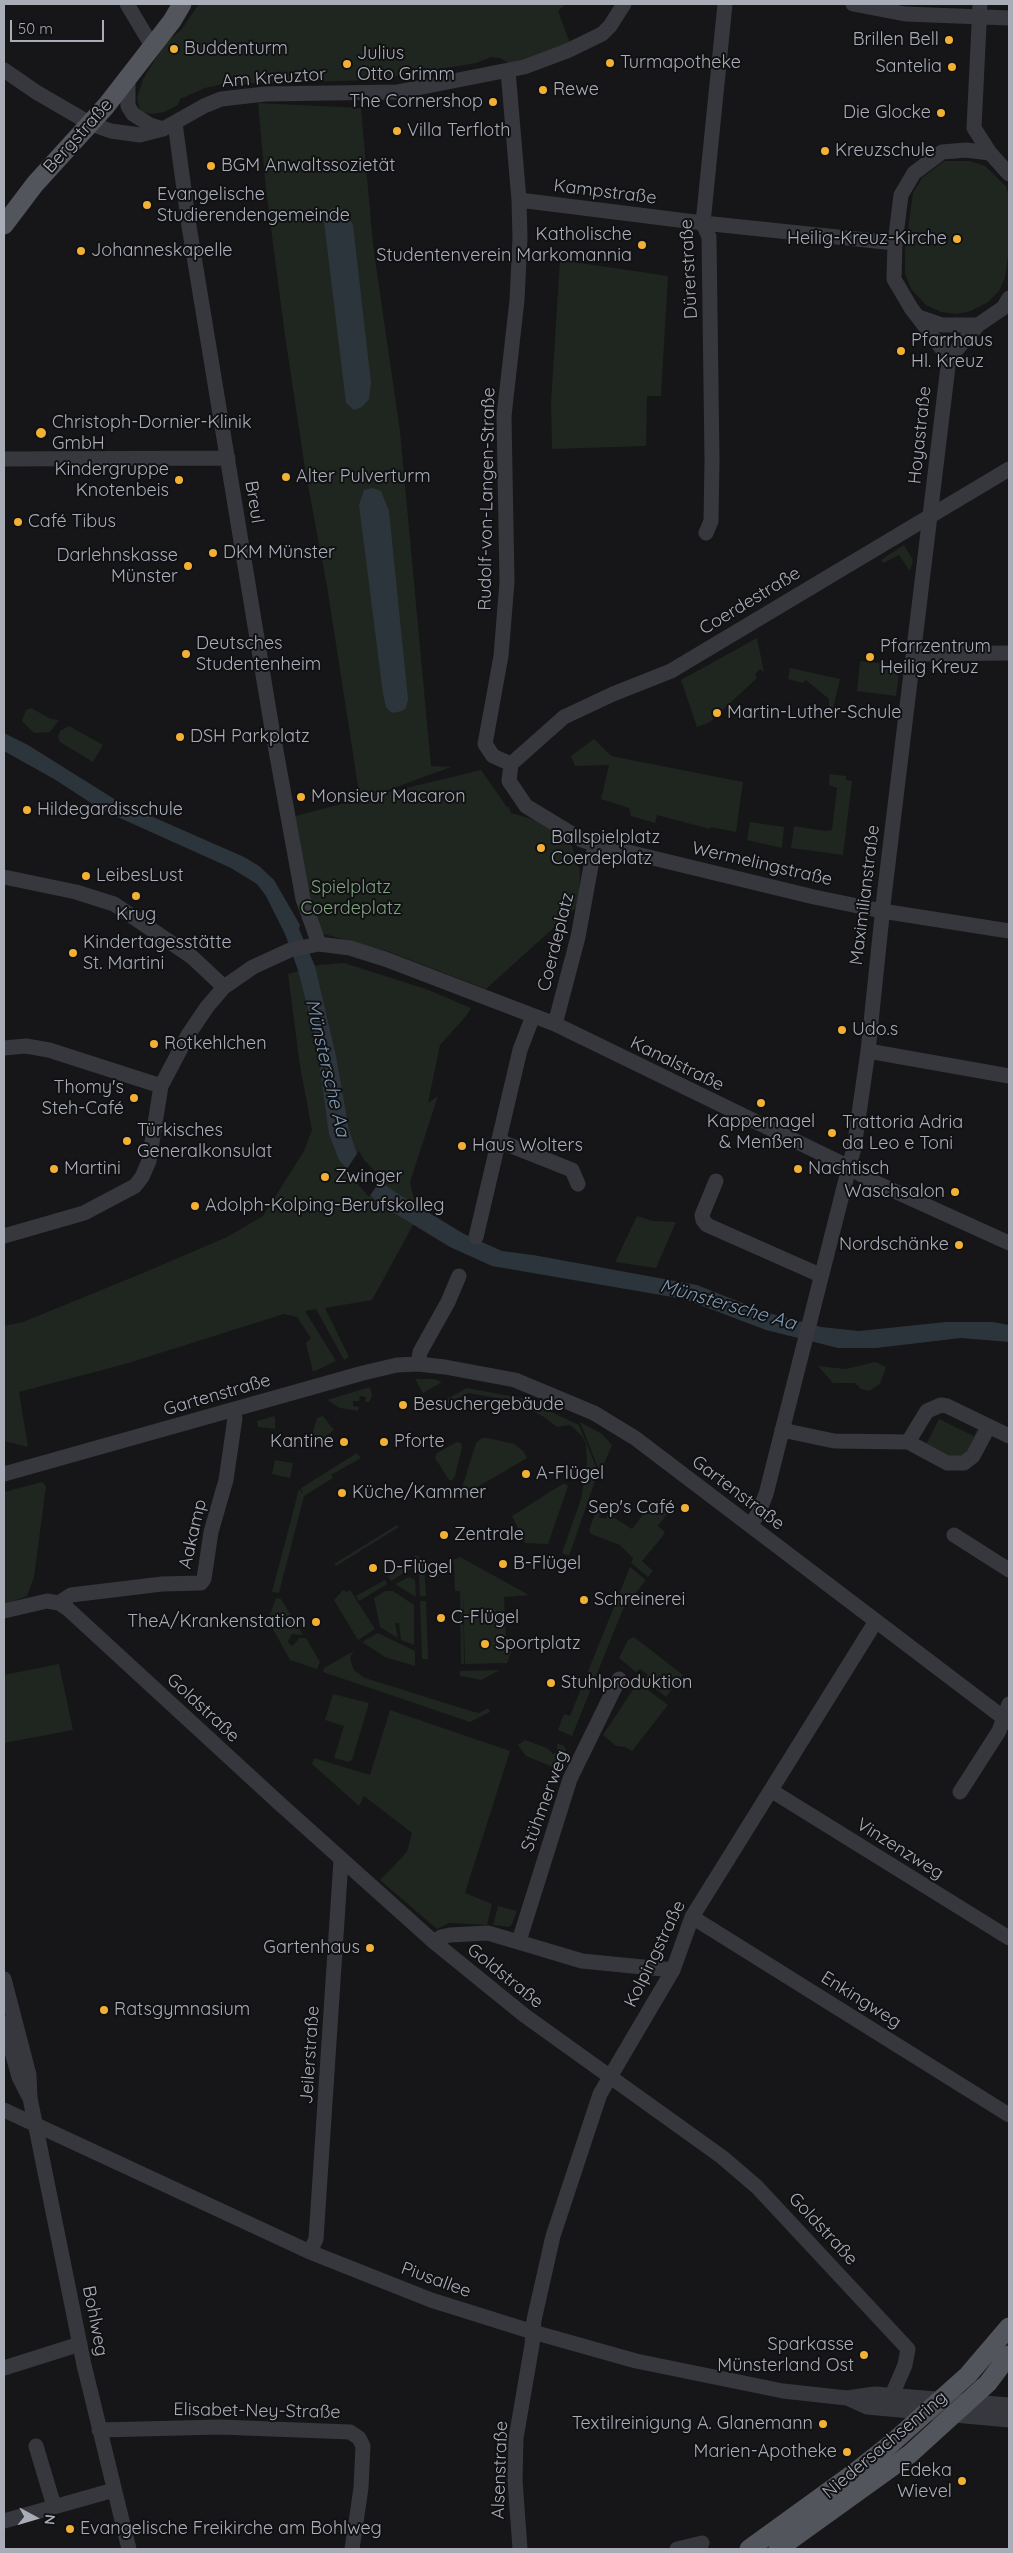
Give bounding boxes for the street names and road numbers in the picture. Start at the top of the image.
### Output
street label: Am Kreuztor [221,64,327,92]
street label: Bergstraße [39,94,117,178]
street label: Kampstraße [552,175,658,209]
street label: Dürerstraße [676,218,702,320]
street label: Hoyastraße [904,385,936,485]
street label: Rudolf-von-Langen-Straße [474,387,500,611]
street label: Breul [240,479,268,525]
street label: Coerdestraße [696,562,804,640]
street label: Maximilianstraße [846,824,884,966]
street label: Wermelingstraße [690,837,834,891]
street label: Coerdeplatz [533,890,579,994]
street label: Kanalstraße [627,1032,727,1096]
street label: Gartenstraße [161,1369,273,1421]
street label: Gartenstraße [687,1451,789,1535]
street label: Aakamp [175,1497,211,1571]
street label: Goldstraße [162,1669,244,1747]
street label: Stühmerweg [517,1748,573,1854]
street label: Vinzenzweg [852,1814,948,1884]
street label: Kolpingstraße [620,1897,690,2011]
street label: Goldstraße [463,1939,547,2013]
street label: Enkingweg [817,1967,905,2033]
street label: Jeilerstraße [296,2005,324,2105]
street label: Goldstraße [784,2188,862,2270]
street label: Piusallee [398,2257,474,2303]
street label: Bohlweg [78,2284,112,2358]
street label: Niedersachsenring [818,2387,952,2503]
street label: Elisabet-Ney-Straße [173,2399,341,2423]
street label: Alsenstraße [487,2421,513,2519]

